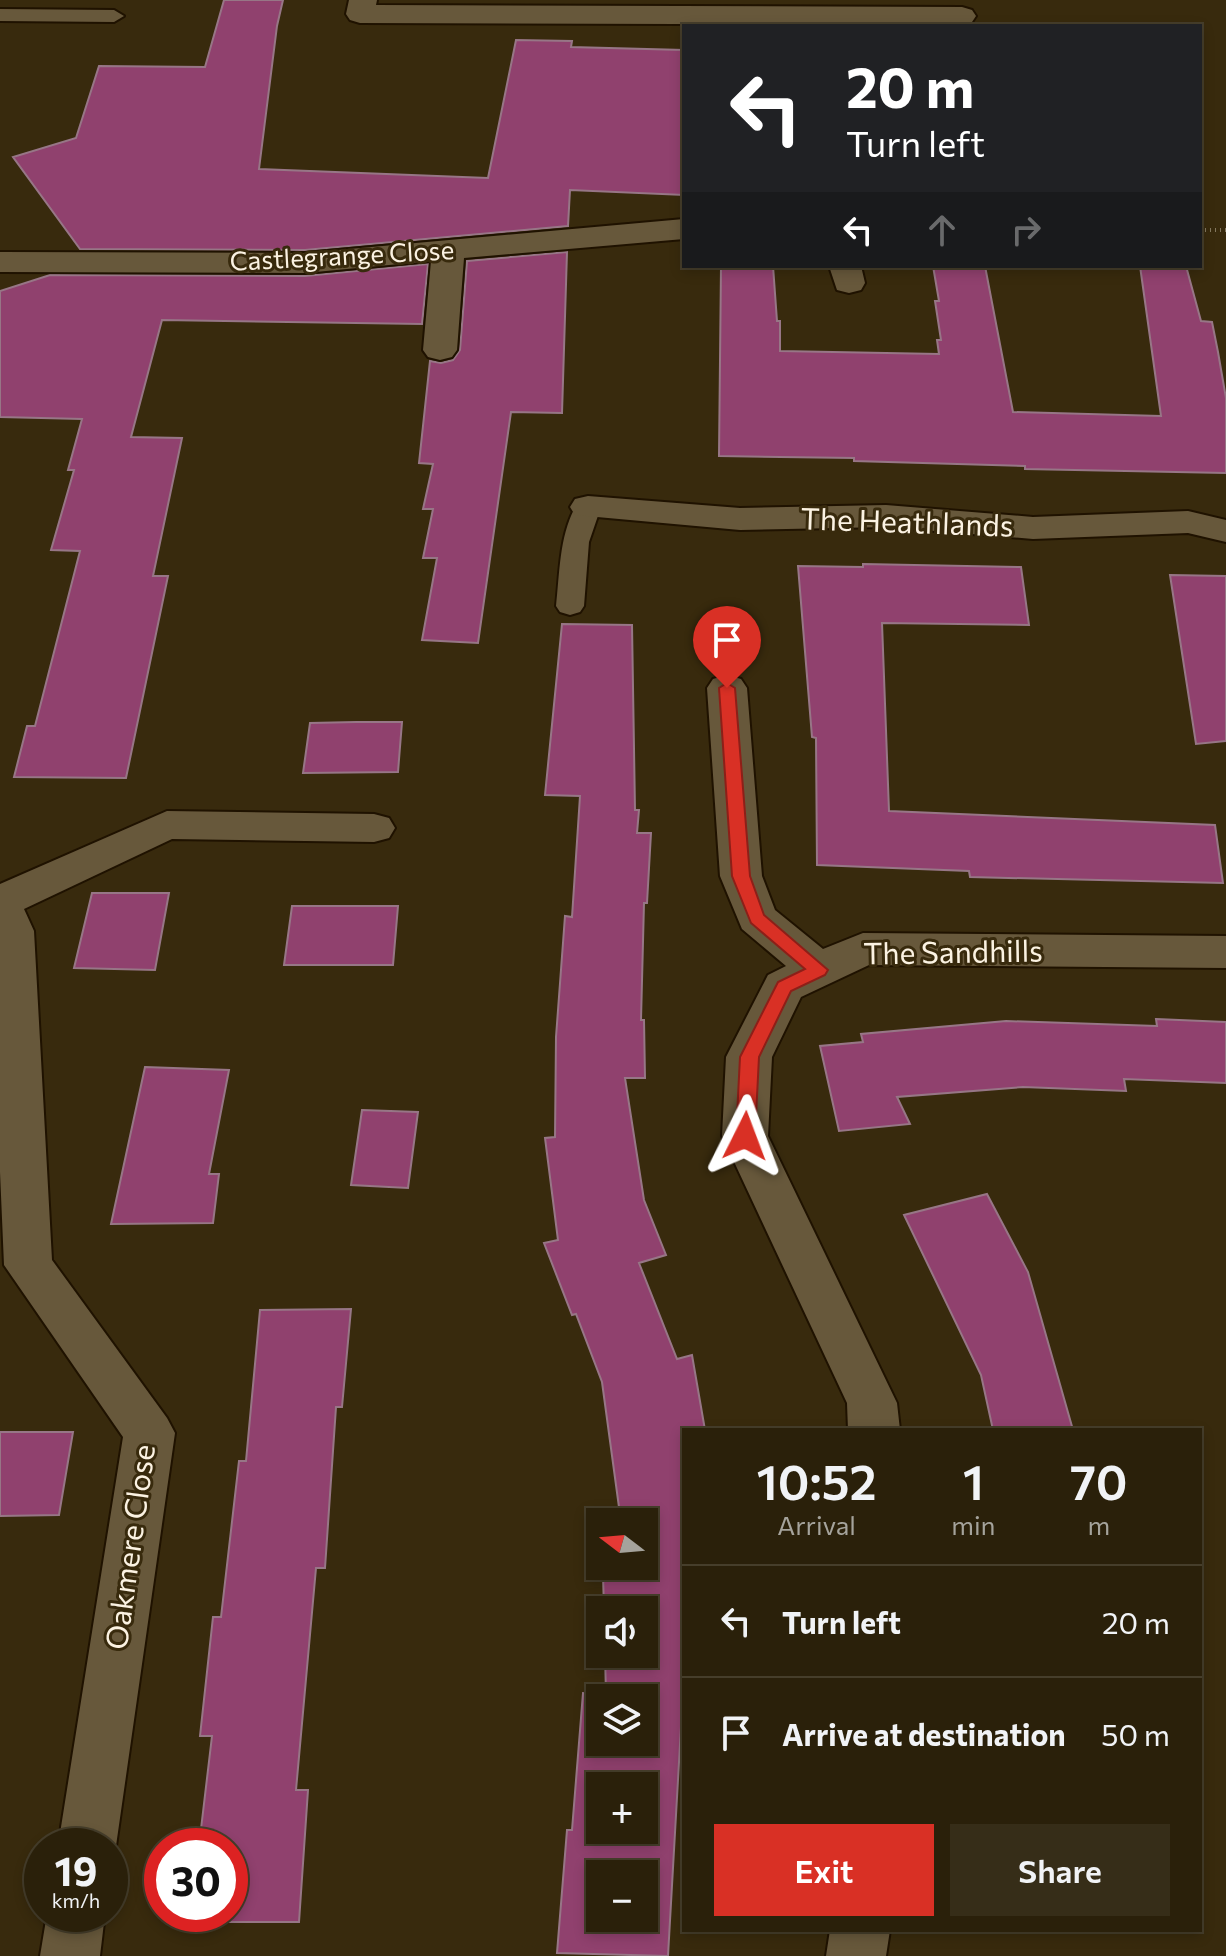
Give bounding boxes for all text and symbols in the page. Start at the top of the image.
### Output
text: 20 m [846,51,974,120]
icon: left [714,56,818,160]
text: Turn left [846,120,985,164]
icon: left [836,208,880,252]
icon: ahead [920,208,964,252]
icon: right [1004,208,1048,252]
street label: Castlegrange Close [229,233,455,276]
street label: The Heathlands [800,498,1014,543]
pin [693,606,761,688]
icon: arrive [705,618,749,662]
street label: The Sandhills [863,930,1043,971]
position arrow [703,1094,787,1178]
street label: Oakmere Close [96,1442,161,1652]
text: 10:52 [757,1451,877,1510]
text: 1 [963,1451,984,1510]
text: 70 [1070,1451,1127,1510]
north arrow [586,1508,658,1580]
map controls [586,1508,658,1932]
text: Arrival [777,1509,856,1540]
text: min [951,1509,995,1540]
text: m [1087,1509,1110,1540]
button: sound [586,1596,658,1668]
icon: left [714,1599,758,1643]
text: Turn left [782,1603,901,1640]
text: 20 m [1102,1603,1170,1640]
button: layers [586,1684,658,1756]
icon: arrive [714,1711,758,1755]
text: Arrive at destination [782,1715,1066,1752]
text: 50 m [1101,1715,1170,1752]
button: + [586,1772,658,1844]
button: Exit [714,1824,934,1916]
button: Share [950,1824,1170,1916]
speed limit sign: 30 [144,1828,248,1932]
text: 19 [55,1845,97,1894]
button: − [586,1860,658,1932]
text: km/h [52,1888,100,1912]

